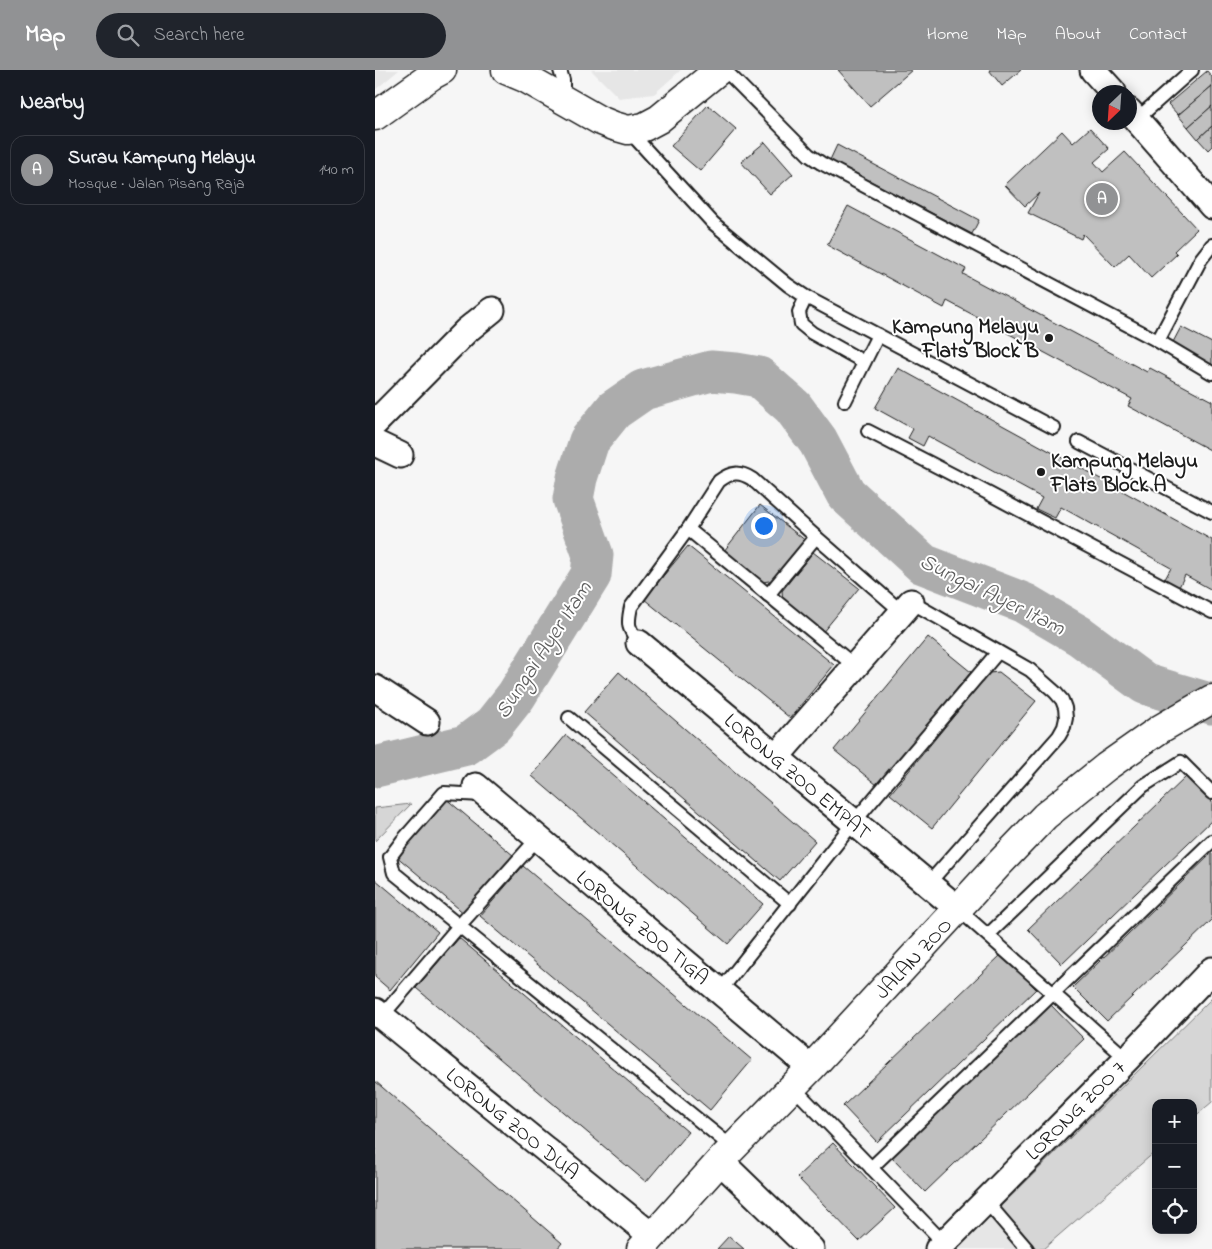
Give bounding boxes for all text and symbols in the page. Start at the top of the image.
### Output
search box [96,13,446,58]
text: Map [25,18,66,53]
icon: search [114,21,142,49]
text: Search here [154,22,245,49]
text: Home [927,22,968,48]
text: Map [996,22,1027,48]
text: About [1055,22,1101,48]
text: Contact [1129,22,1187,48]
north arrow [1092,85,1137,130]
text: Nearby [20,88,84,118]
text: Surau Kampung Melayu [68,145,256,172]
text: A [32,158,42,182]
text: 140 m [319,158,354,182]
text: Mosque · Jalan Pisang Raja [68,172,245,196]
pin: A [1086,180,1118,218]
place label: Kampung Melayu Flats Block B [892,313,1039,367]
marker: Kampung Melayu Flats Block B [1043,332,1055,344]
place label: Kampung Melayu Flats Block A [1050,447,1198,501]
marker: Kampung Melayu Flats Block A [1035,466,1047,478]
your location [751,513,777,539]
water label: Sungai Ayer Itam [914,547,1071,645]
water label: Sungai Ayer Itam [488,575,602,726]
street label: LORONG ZOO EMPAT [717,707,877,848]
street label: LORONG ZOO TIGA [569,864,715,993]
street label: JALAN ZOO [869,912,960,1007]
street label: LORONG ZOO 7 [1019,1054,1134,1168]
street label: LORONG ZOO DUA [439,1061,585,1188]
map controls [1152,1099,1197,1234]
button: + [1152,1099,1197,1144]
button: − [1152,1144,1197,1189]
button: locate [1152,1189,1197,1234]

